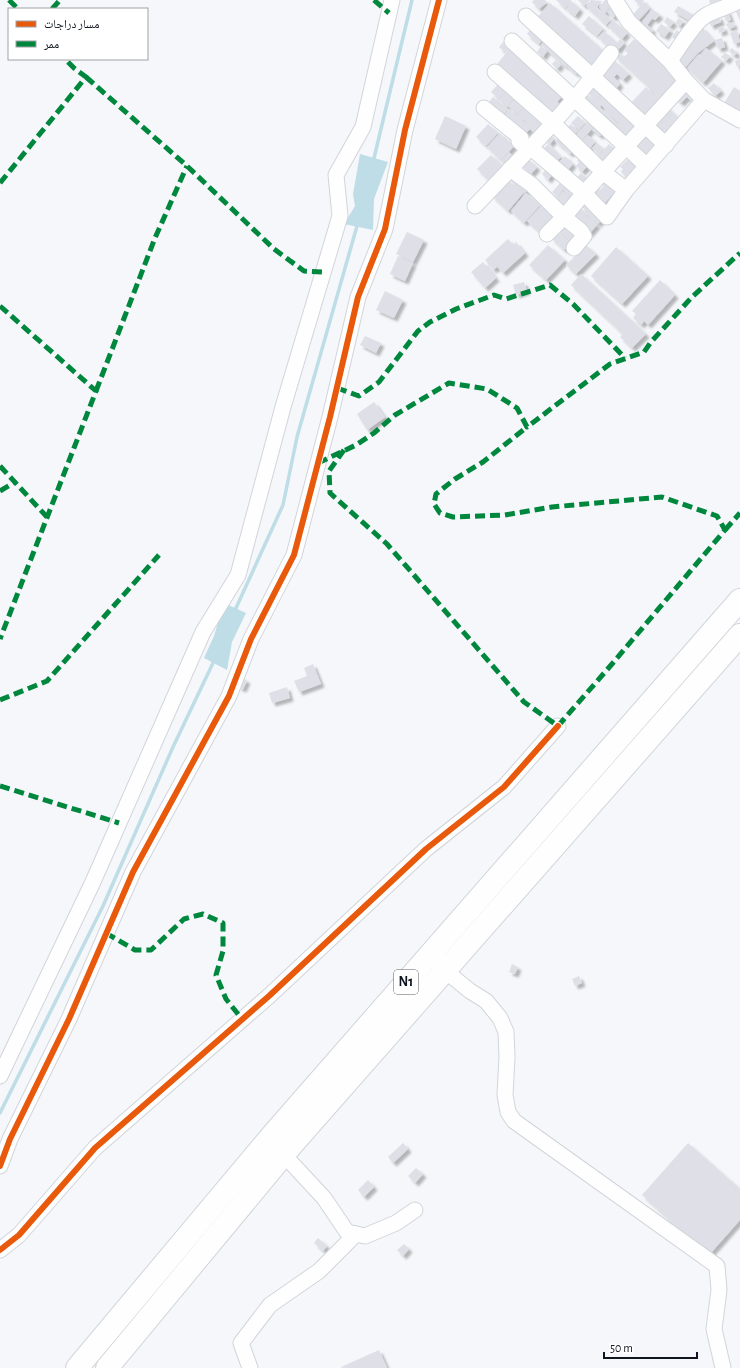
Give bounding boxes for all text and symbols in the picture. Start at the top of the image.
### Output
legend [8,8,148,60]
text: مسار دراجات [44,18,99,31]
text: ممر [43,38,59,50]
road number: N1 [394,970,418,994]
scale bar [604,1334,697,1360]
text: 50 m [610,1342,633,1354]

